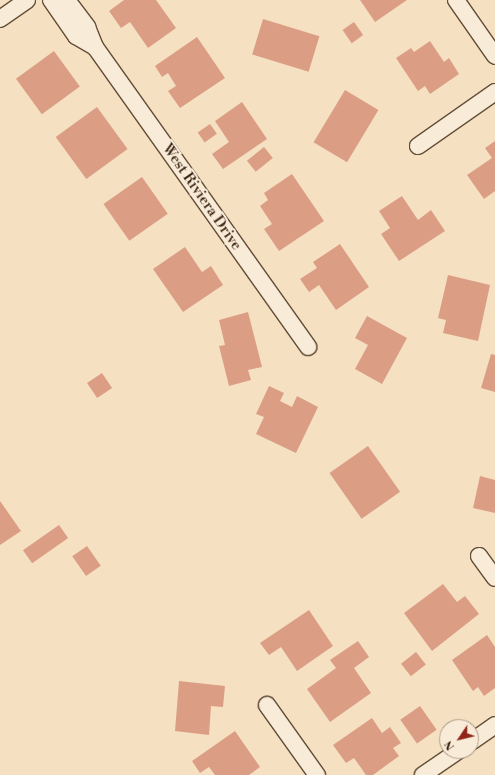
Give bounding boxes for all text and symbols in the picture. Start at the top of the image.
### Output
street label: West Riviera Drive [159,140,245,254]
north arrow [439,719,479,759]
text: N [442,738,458,753]

